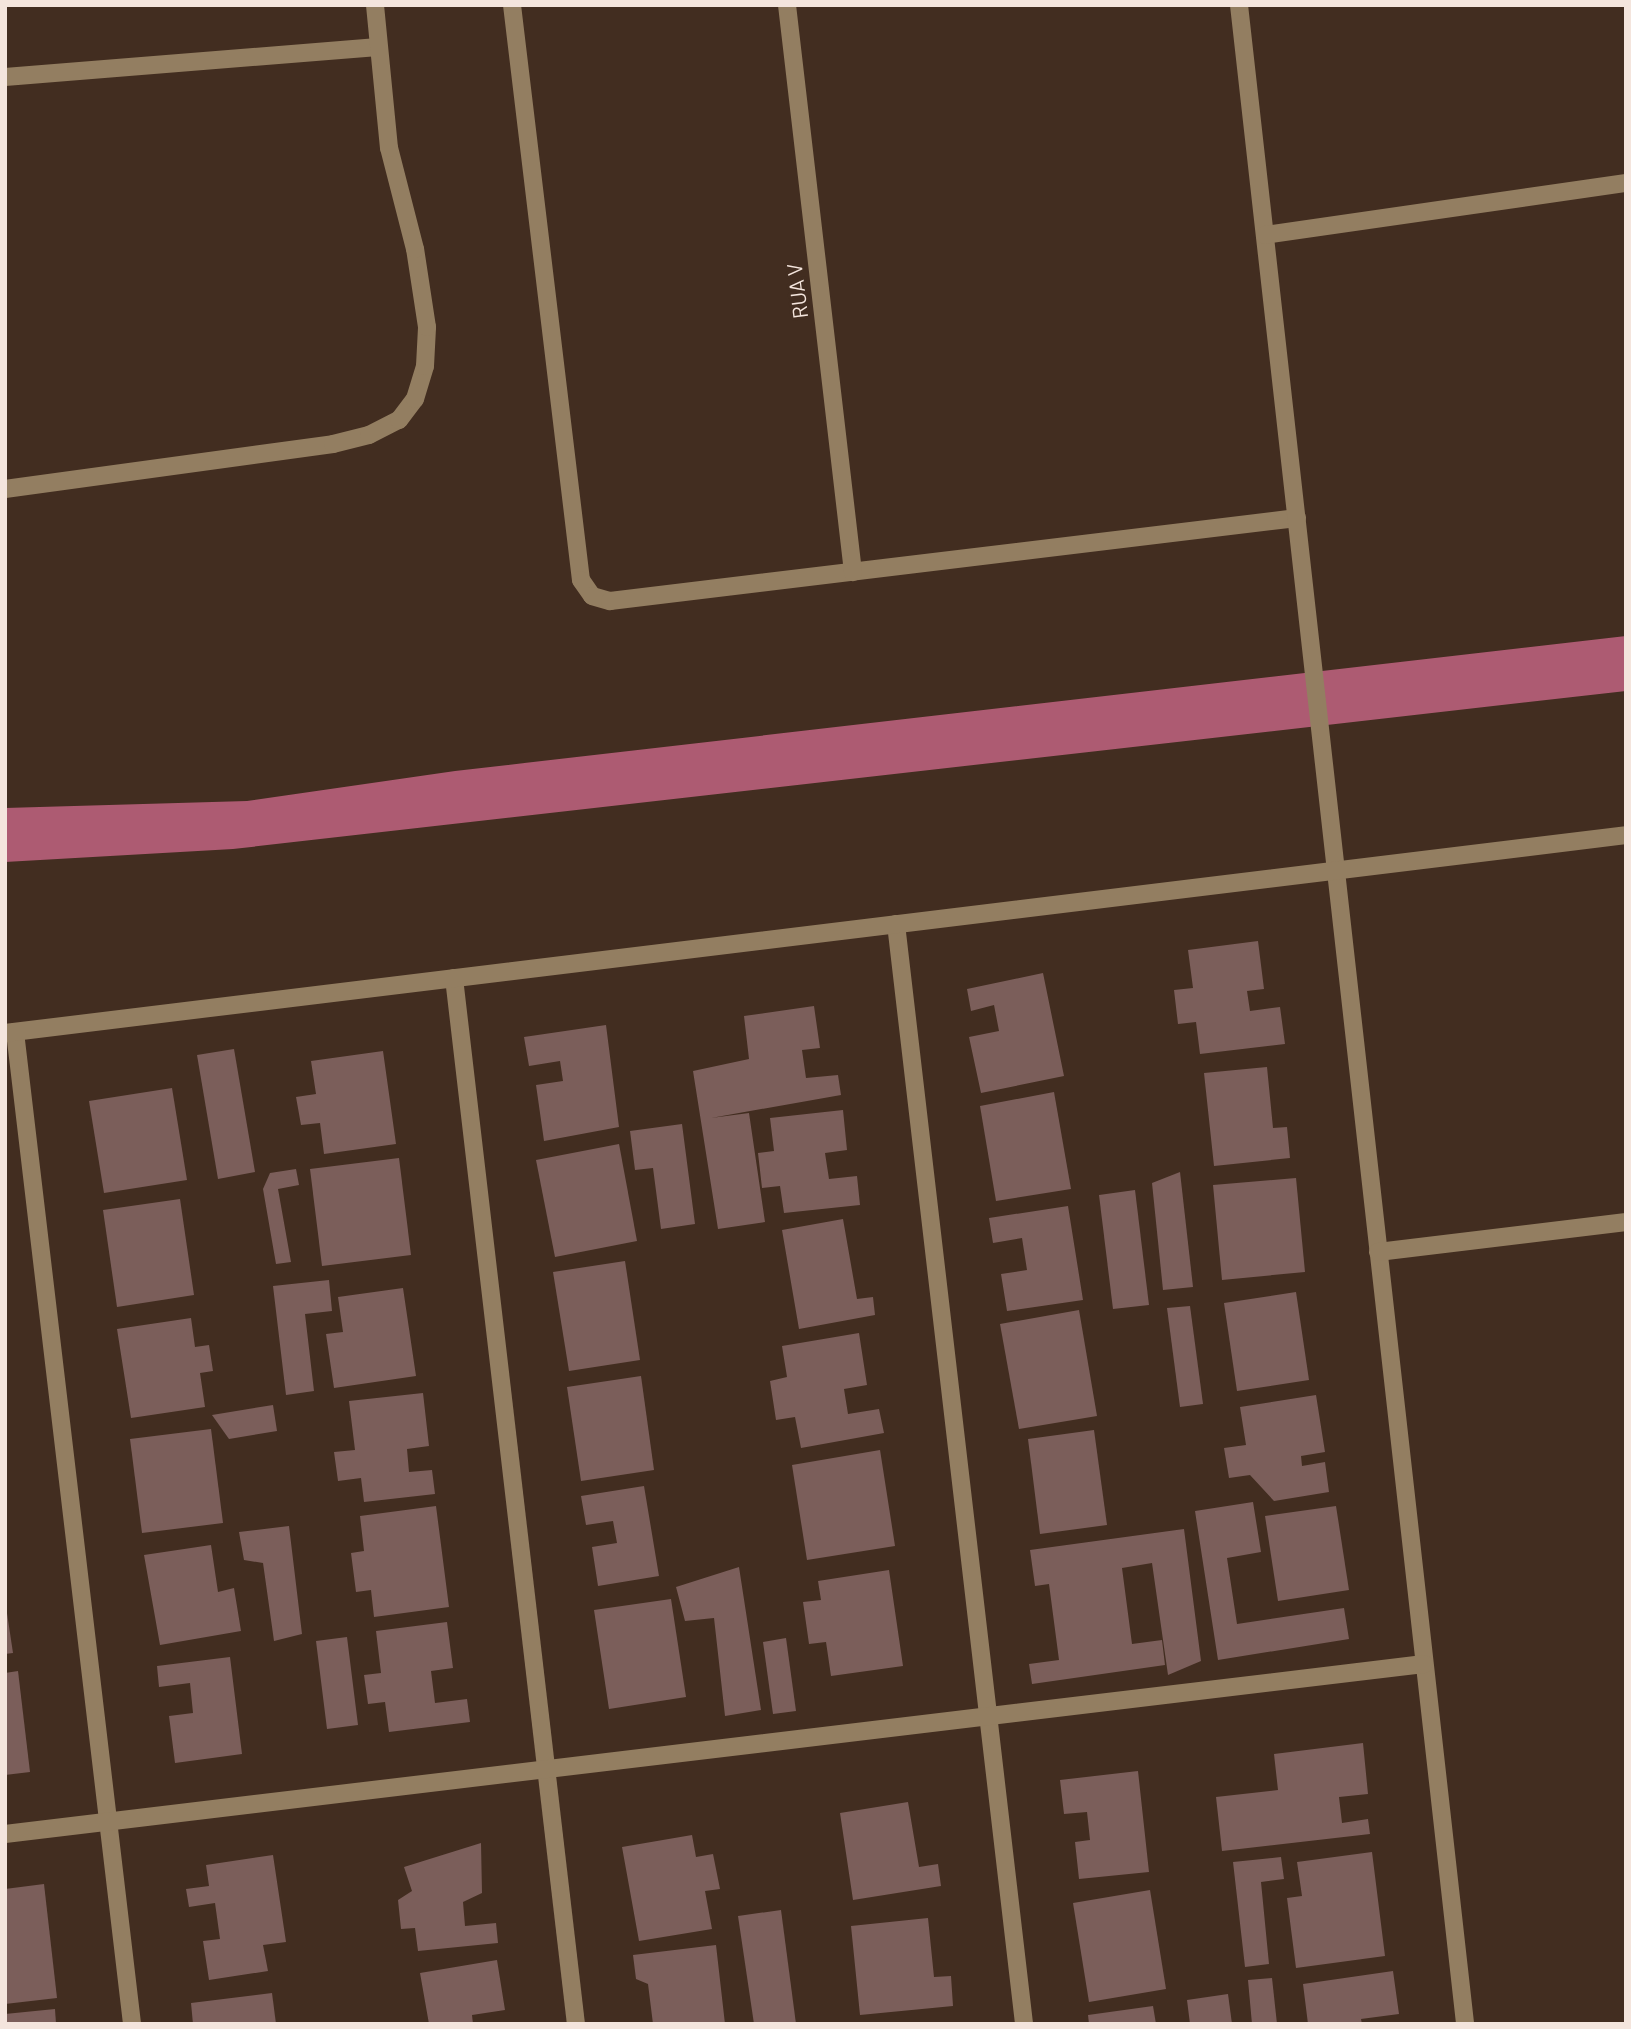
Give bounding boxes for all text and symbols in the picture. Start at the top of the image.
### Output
street label: RUA V [781,262,813,320]

